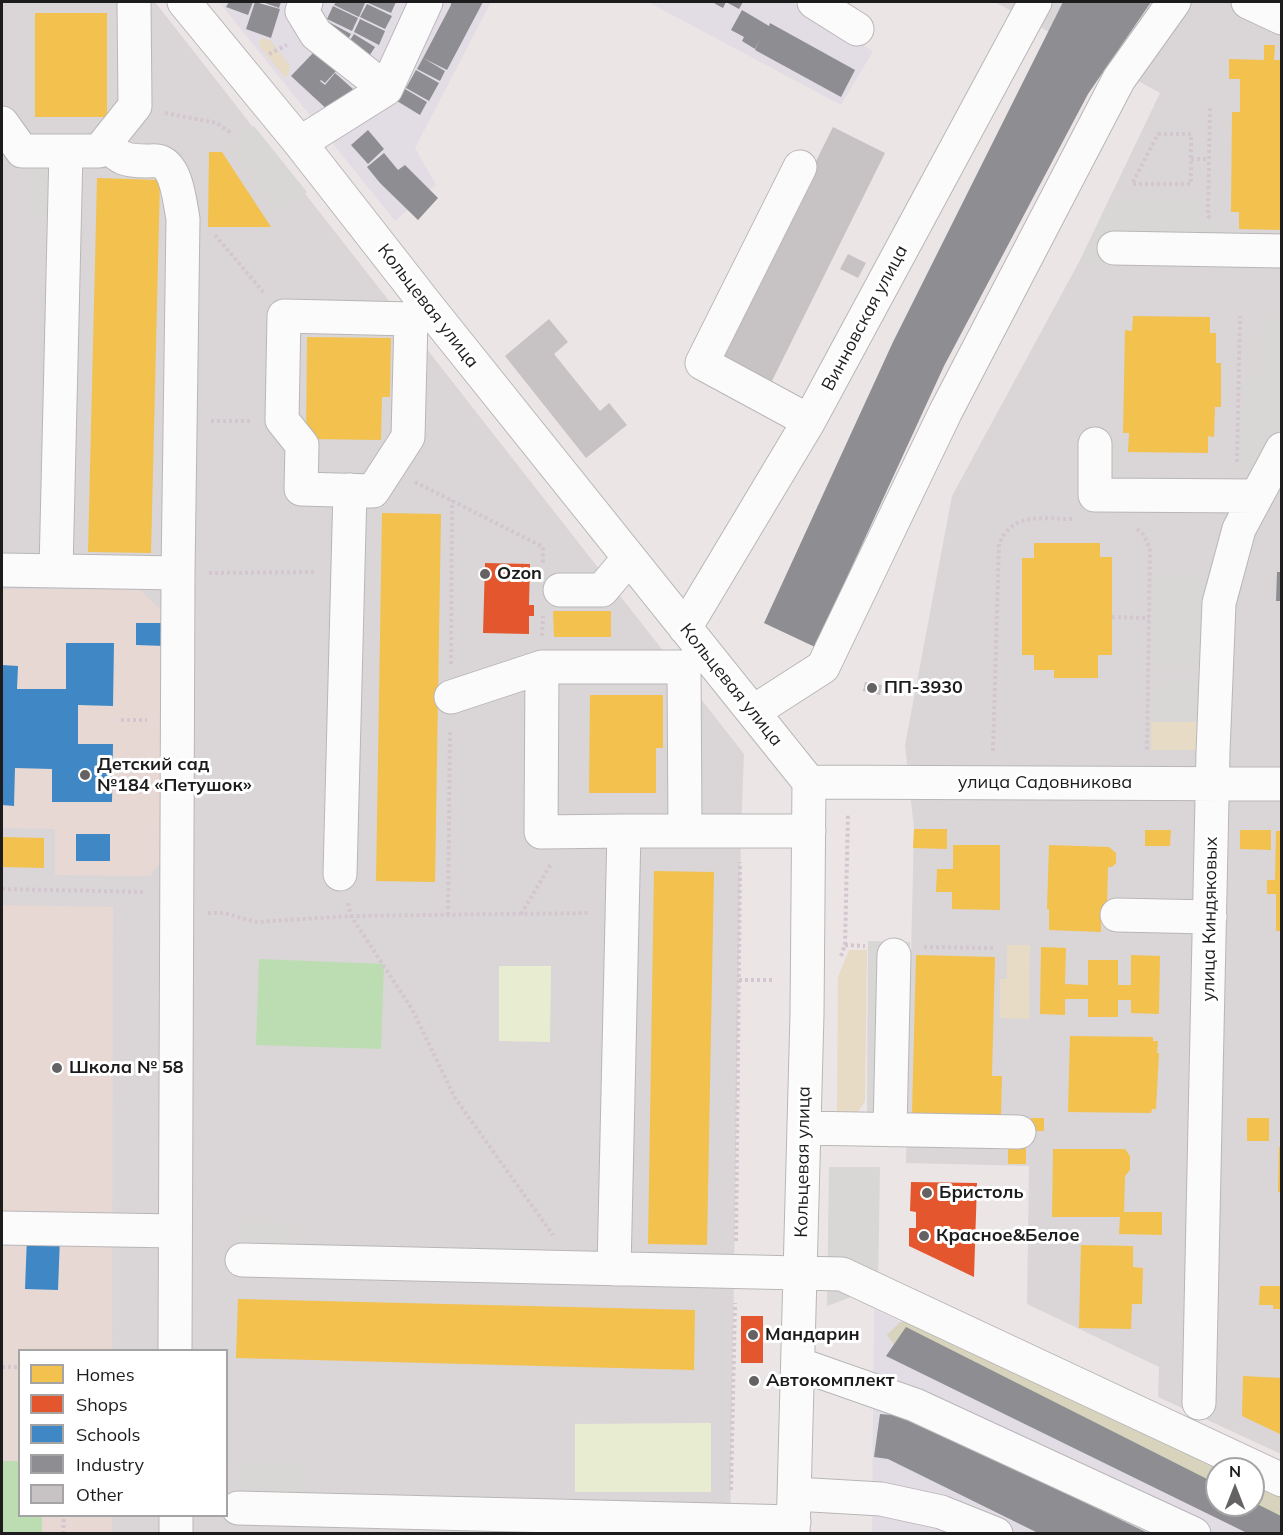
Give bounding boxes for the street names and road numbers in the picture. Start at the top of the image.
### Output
street label: Кольцевая улица [373,240,483,372]
street label: Винновская улица [817,242,913,394]
street label: Кольцевая улица [675,619,787,751]
street label: улица Садовникова [958,772,1132,794]
street label: улица Киндяковых [1198,837,1222,1001]
street label: Кольцевая улица [791,1086,815,1238]

